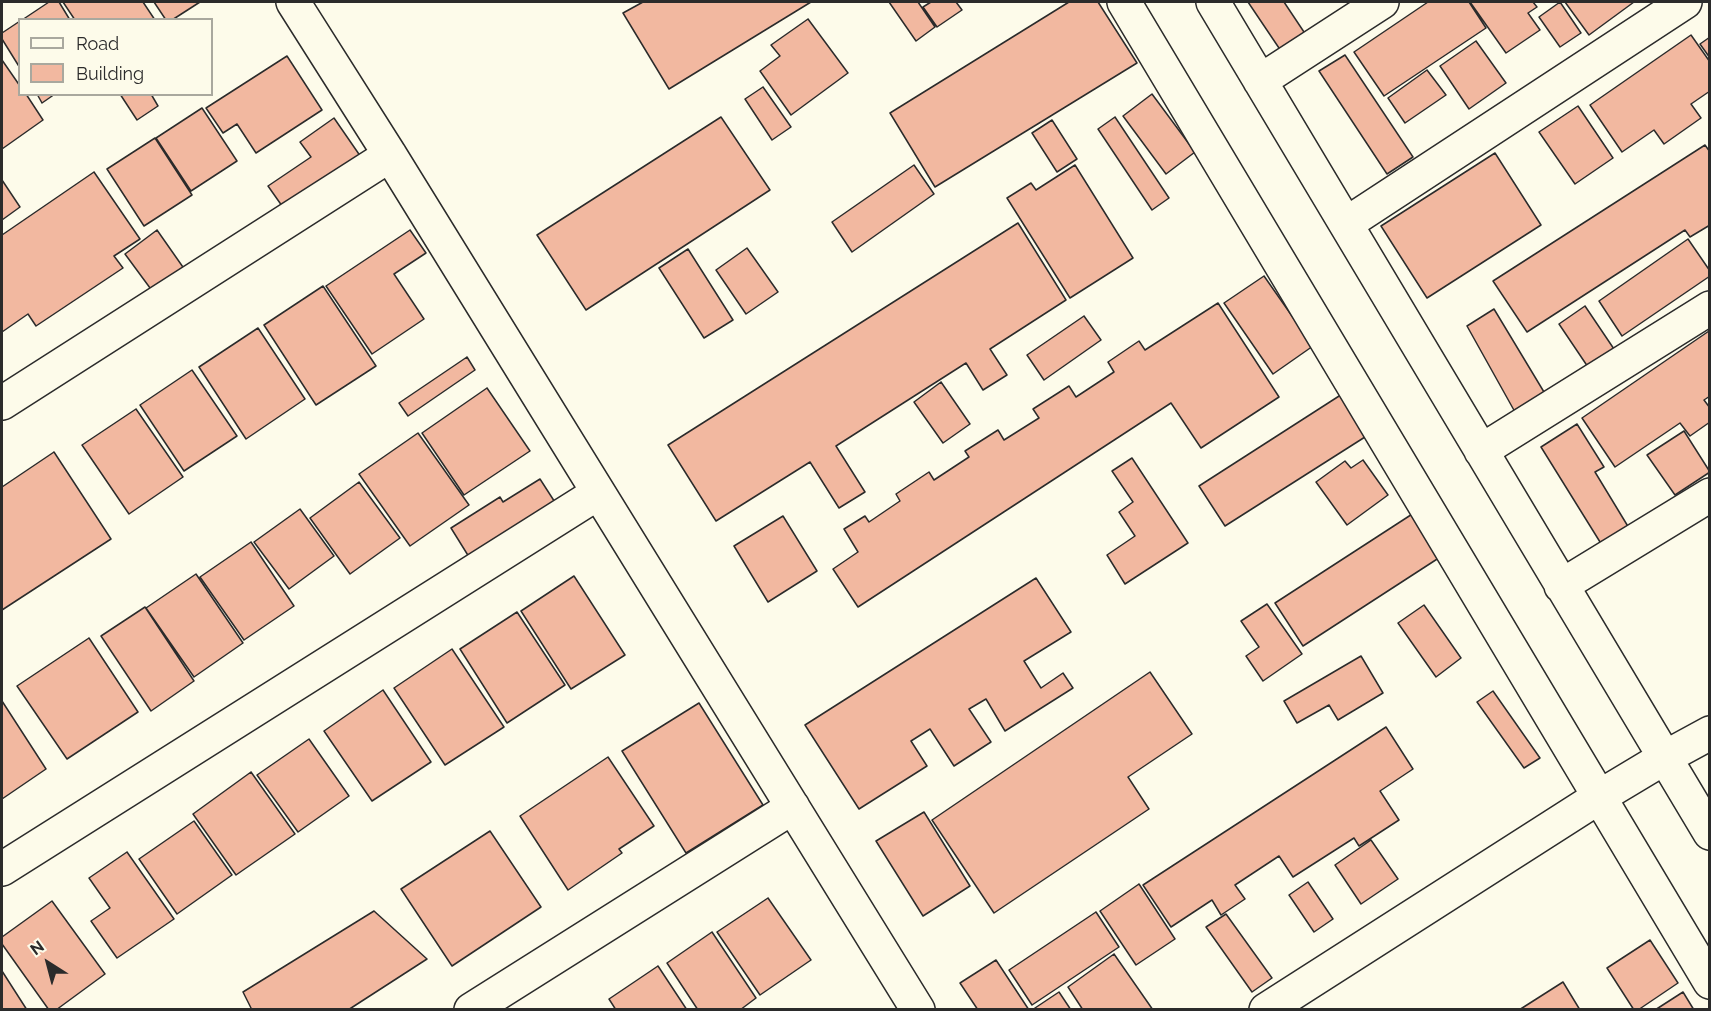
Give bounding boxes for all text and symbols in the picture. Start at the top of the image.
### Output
legend [18,18,213,96]
text: Road [76,33,119,54]
text: Building [76,63,144,84]
north arrow [18,933,78,993]
text: N [27,937,48,959]

